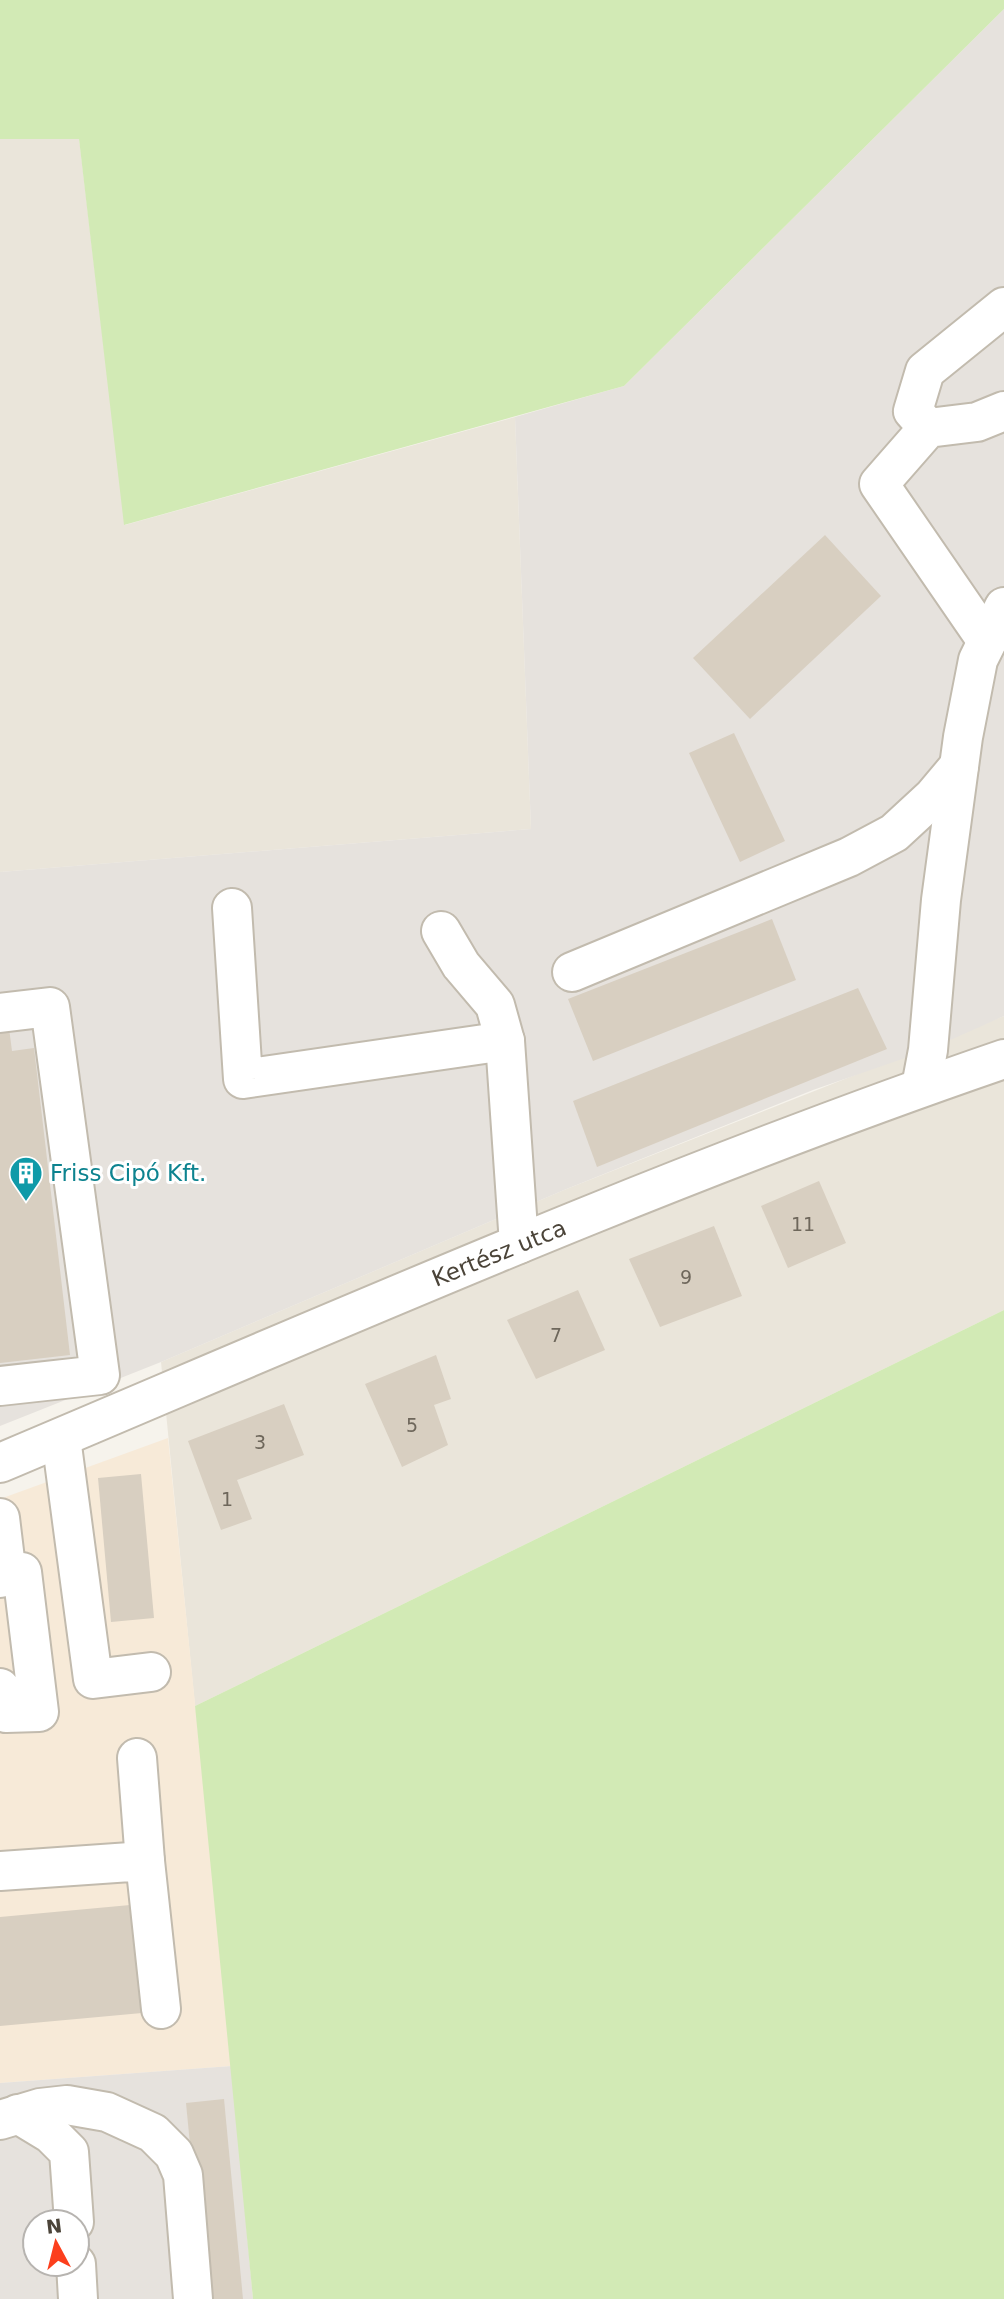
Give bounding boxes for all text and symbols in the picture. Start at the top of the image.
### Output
building icon: Friss Cipó Kft. [7,1154,45,1203]
place label: Friss Cipó Kft. [50,1160,206,1186]
house number: 11 [791,1213,815,1235]
street label: Kertész utca [428,1214,570,1292]
house number: 9 [680,1266,692,1288]
house number: 7 [550,1324,562,1346]
house number: 5 [406,1414,418,1436]
house number: 3 [254,1431,266,1453]
house number: 1 [221,1488,233,1510]
north arrow [21,2208,91,2278]
text: N [45,2214,63,2238]

